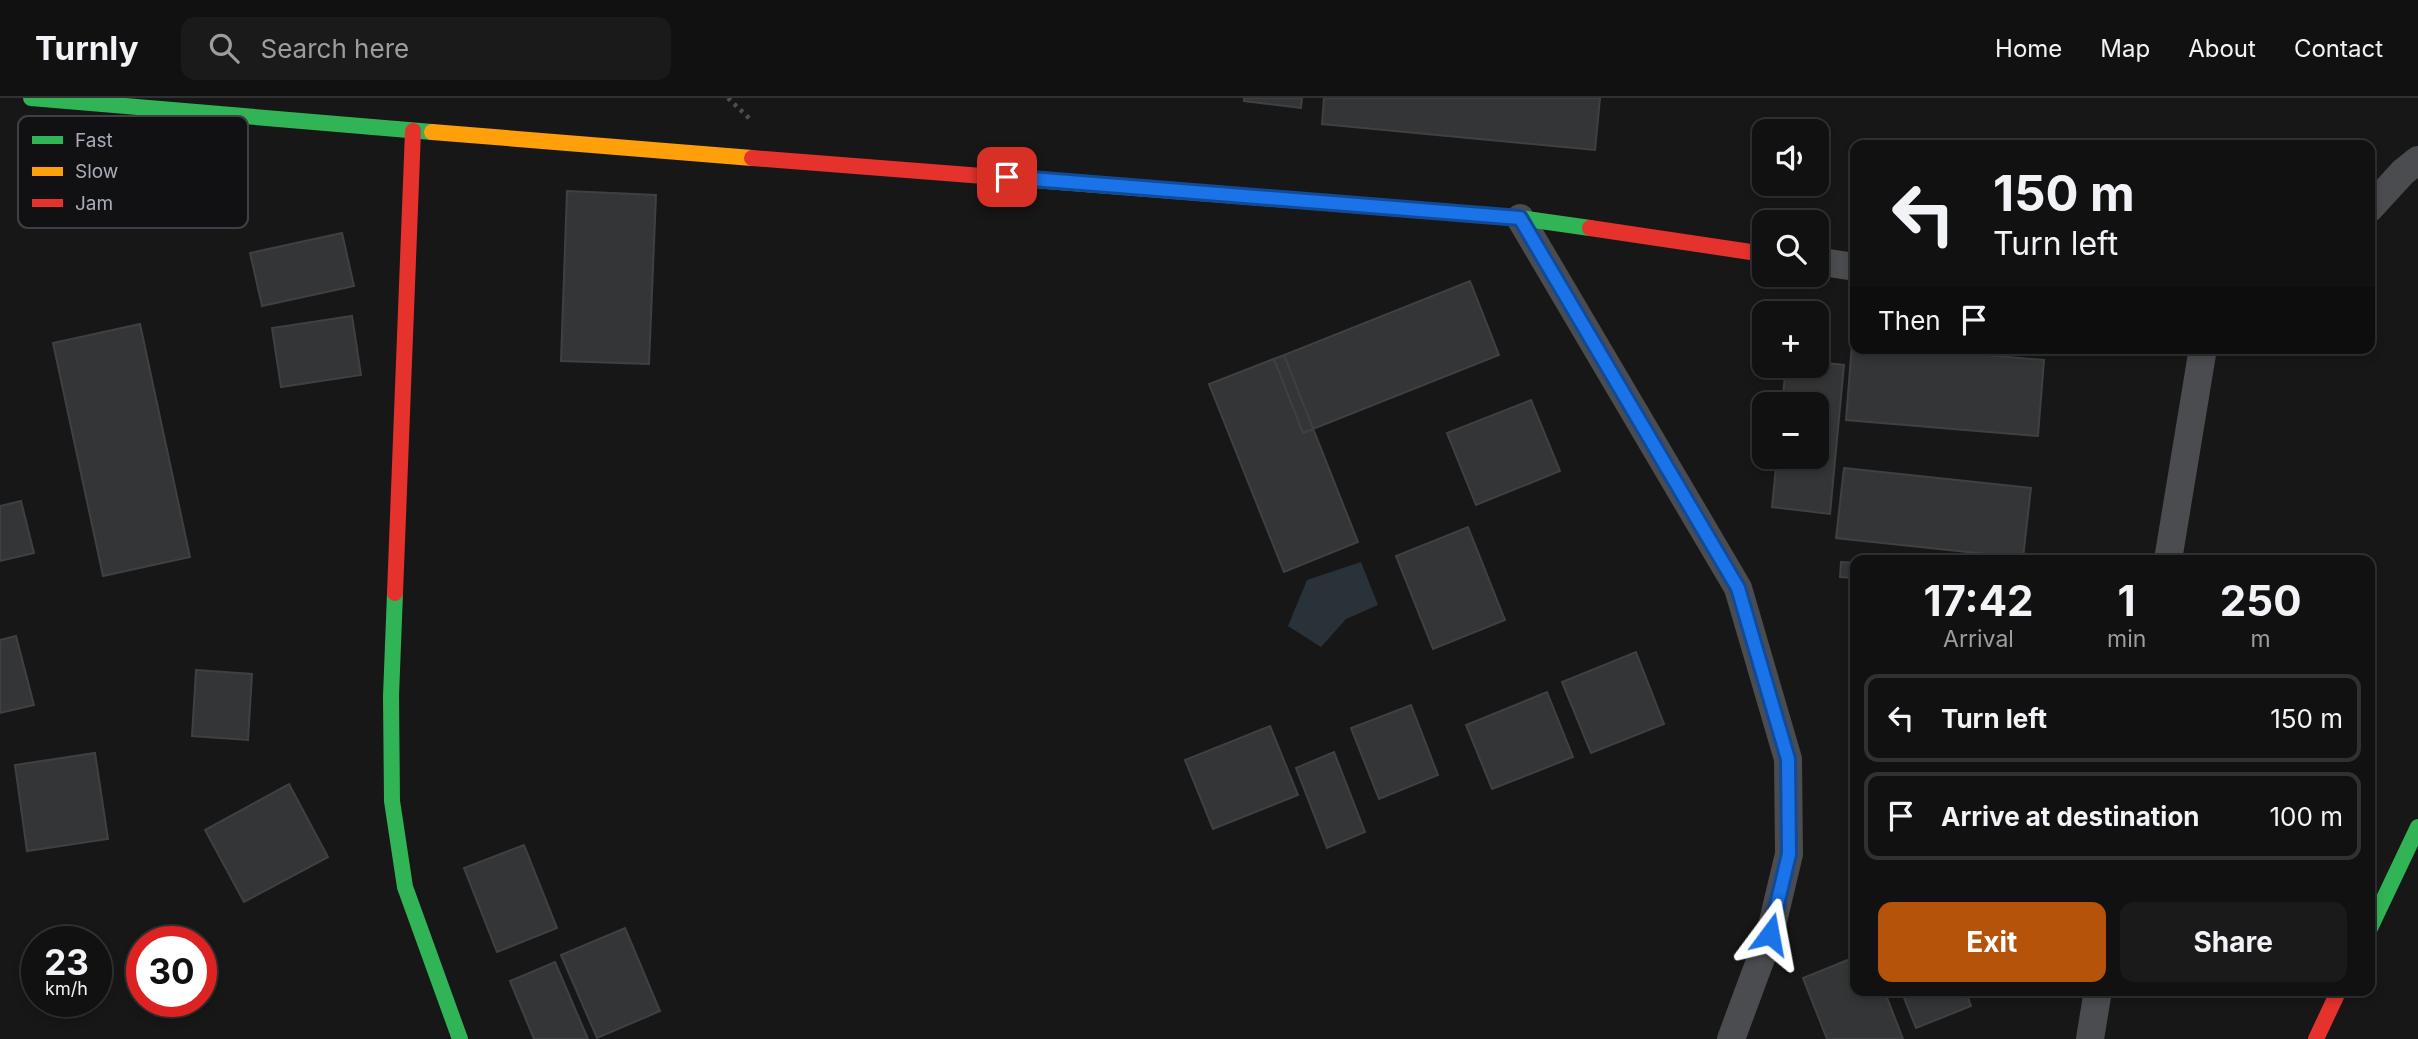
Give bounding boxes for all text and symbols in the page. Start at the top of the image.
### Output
search box [181,17,671,80]
text: Turnly [35,28,139,68]
icon: search [205,29,243,67]
text: Search here [261,33,409,64]
text: Home [1995,34,2062,63]
text: Map [2100,34,2150,63]
text: About [2188,34,2256,63]
text: Contact [2294,34,2383,63]
legend [18,116,248,228]
map controls [1752,119,1829,469]
button: sound [1752,119,1829,196]
text: Fast [75,129,113,152]
pin [977,147,1037,207]
icon: arrive [988,158,1026,196]
text: Slow [75,160,118,183]
text: 150 m [1993,164,2135,223]
icon: left [1878,168,1969,259]
text: Jam [75,192,113,215]
button: search [1752,210,1829,287]
text: Turn left [1993,224,2118,263]
button: + [1752,301,1829,378]
icon: arrive [1955,301,1993,339]
text: Then [1878,305,1941,336]
button: − [1752,392,1829,469]
text: 17:42 [1924,575,2034,626]
text: 1 [2118,575,2136,626]
text: 250 [2220,575,2301,626]
text: Arrival [1943,625,2014,653]
text: min [2107,625,2146,653]
text: m [2251,625,2271,653]
icon: left [1882,699,1920,737]
text: Turn left [1941,703,2047,734]
text: 150 m [2270,703,2343,734]
icon: arrive [1882,797,1920,835]
text: Arrive at destination [1941,801,2200,832]
text: 100 m [2270,801,2343,832]
position arrow [1733,897,1807,971]
button: Exit [1878,902,2106,982]
button: Share [2120,902,2347,982]
speed limit sign: 30 [126,926,217,1017]
text: 23 [44,941,89,983]
text: km/h [45,978,88,999]

